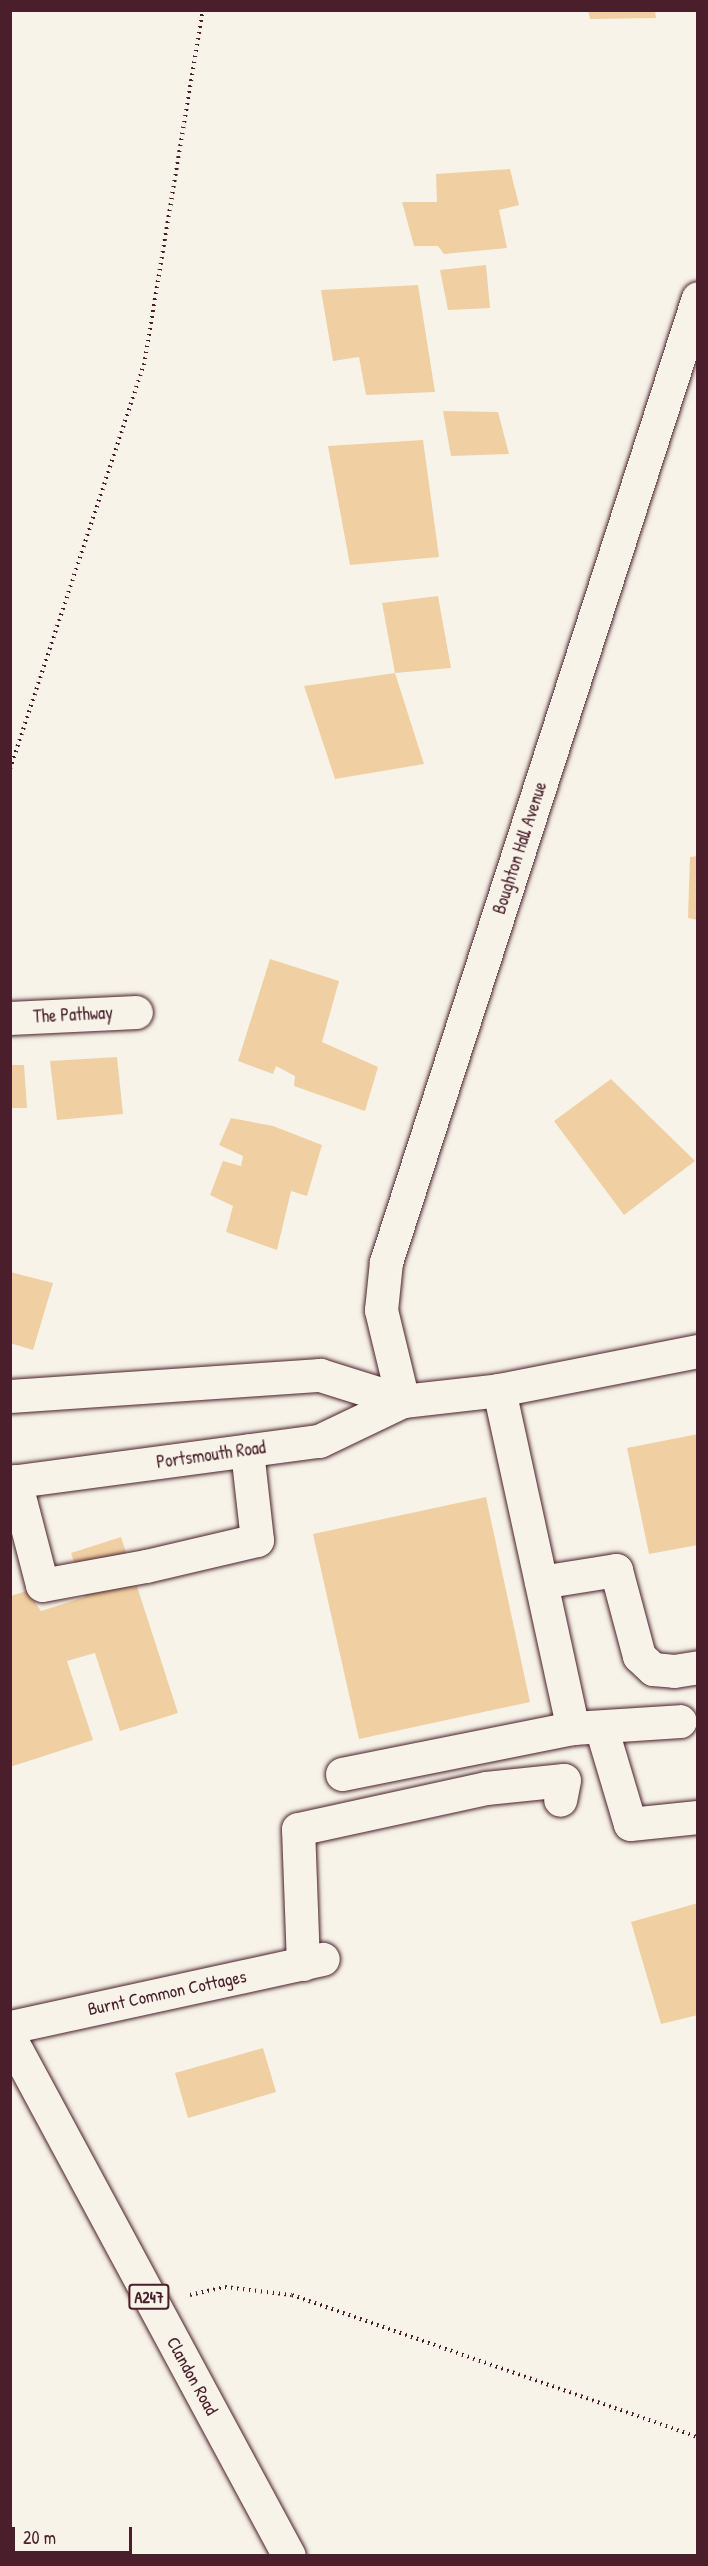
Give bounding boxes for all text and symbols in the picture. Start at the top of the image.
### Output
street label: Boughton Hall Avenue [488,779,552,917]
street label: The Pathway [33,1002,113,1028]
street label: Portsmouth Road [155,1437,267,1473]
street label: Burnt Common Cottages [86,1966,248,2020]
road number: A247 [128,2284,170,2310]
street label: Clandon Road [162,2333,222,2419]
scale bar [15,2515,135,2553]
text: 20 m [23,2525,56,2550]

